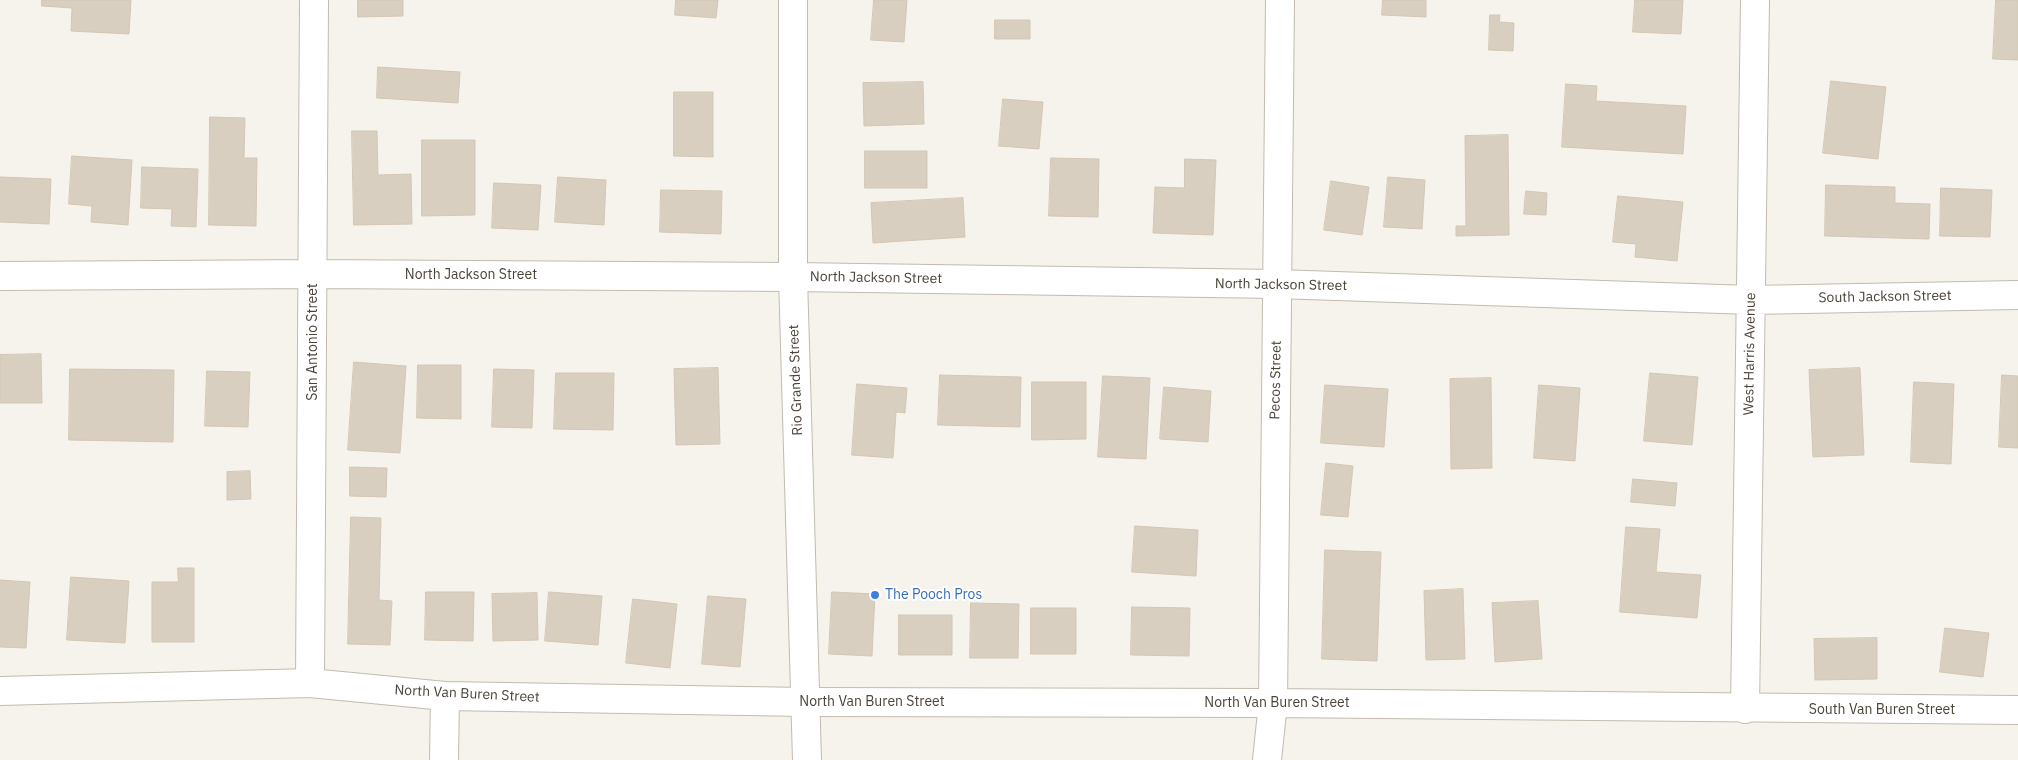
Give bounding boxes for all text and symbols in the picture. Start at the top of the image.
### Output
street label: North Jackson Street [405,267,537,283]
street label: North Jackson Street [810,268,942,288]
street label: North Jackson Street [1215,275,1347,295]
street label: San Antonio Street [305,283,321,401]
street label: South Jackson Street [1818,287,1952,307]
street label: West Harris Avenue [1741,292,1759,416]
street label: Rio Grande Street [786,324,806,436]
street label: Pecos Street [1267,340,1285,420]
place label: The Pooch Pros [885,587,982,603]
marker: The Pooch Pros [869,589,881,601]
street label: North Van Buren Street [394,682,540,706]
street label: North Van Buren Street [799,694,945,710]
street label: North Van Buren Street [1204,695,1350,711]
street label: South Van Buren Street [1809,702,1955,718]

